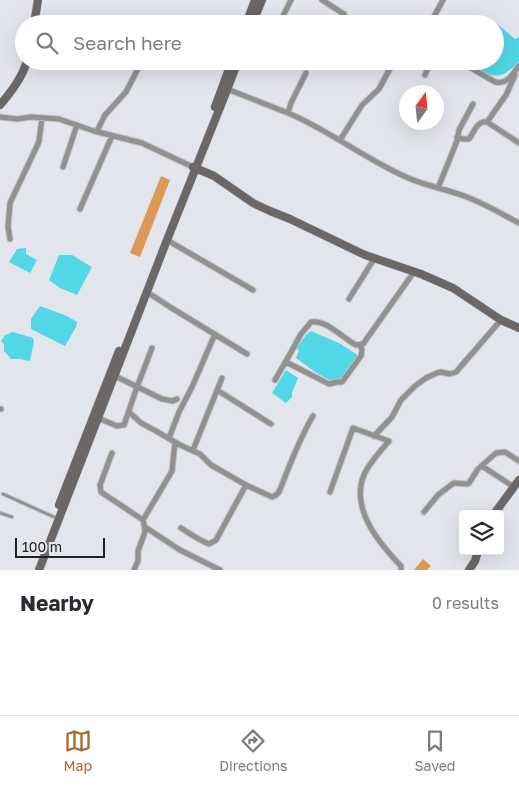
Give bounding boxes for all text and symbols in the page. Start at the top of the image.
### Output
search box [15,15,504,70]
icon: search [33,29,61,57]
text: Search here [73,31,182,54]
north arrow [399,85,444,130]
map controls [459,510,504,555]
button: layers [459,510,504,555]
scale bar [15,535,105,558]
text: 100 m [22,538,62,555]
text: Nearby [20,590,94,616]
text: 0 results [432,593,499,613]
tab: Map [64,727,92,774]
tab: Directions [219,727,288,774]
tab: Saved [415,727,455,774]

